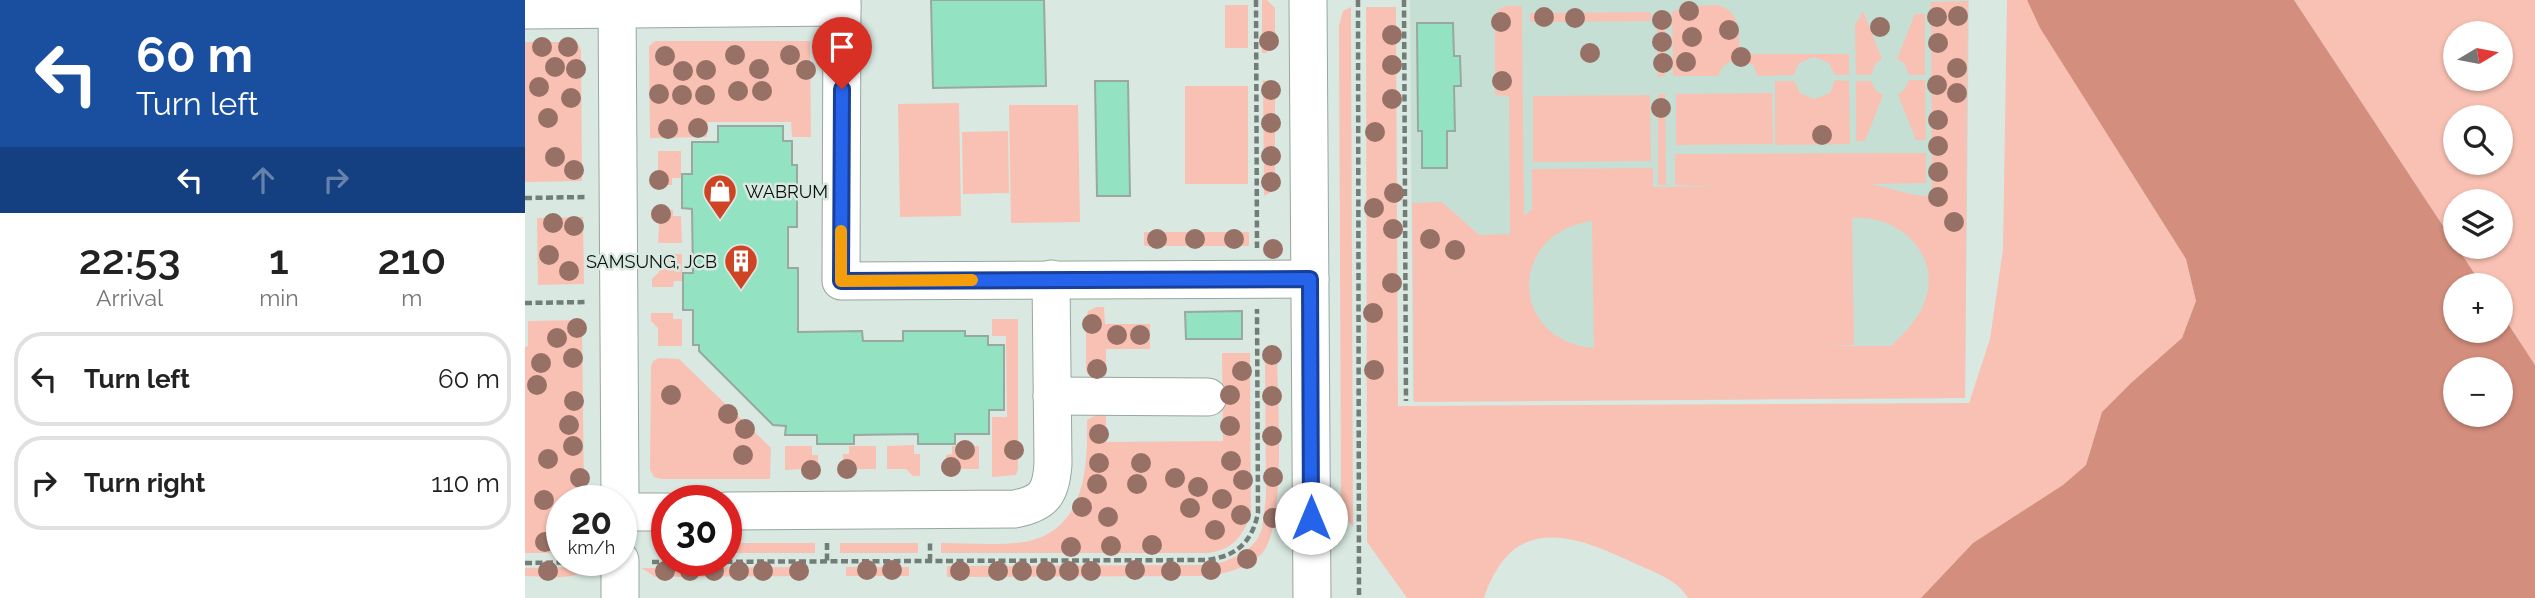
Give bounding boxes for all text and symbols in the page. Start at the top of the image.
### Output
pin [812,17,872,89]
north arrow [2443,21,2513,91]
map controls [2443,21,2513,427]
text: 60 m [136,26,253,83]
icon: left [21,28,112,119]
icon: arrive [823,28,861,66]
text: Turn left [136,85,258,122]
button: search [2443,105,2513,175]
icon: left [171,161,209,199]
icon: ahead [244,161,282,199]
icon: right [317,161,355,199]
shop icon: WABRUM [701,172,739,221]
place label: WABRUM [745,181,828,202]
button: layers [2443,189,2513,259]
text: 22:53 [79,235,180,284]
text: 1 [269,235,289,284]
text: 210 [378,235,446,284]
building icon: SAMSUNG, JCB [722,242,760,291]
place label: SAMSUNG, JCB [586,251,717,272]
button: + [2443,273,2513,343]
text: Arrival [96,284,163,311]
text: min [259,284,299,311]
text: m [401,284,422,311]
button: − [2443,357,2513,427]
icon: left [25,360,63,398]
text: Turn left [84,364,190,394]
text: 60 m [438,364,500,394]
icon: right [25,464,63,502]
text: Turn right [84,468,205,498]
text: 110 m [431,468,500,498]
position arrow [1274,481,1348,555]
speed limit sign: 30 [651,485,742,576]
text: 20 [571,501,612,542]
text: km/h [568,537,615,558]

